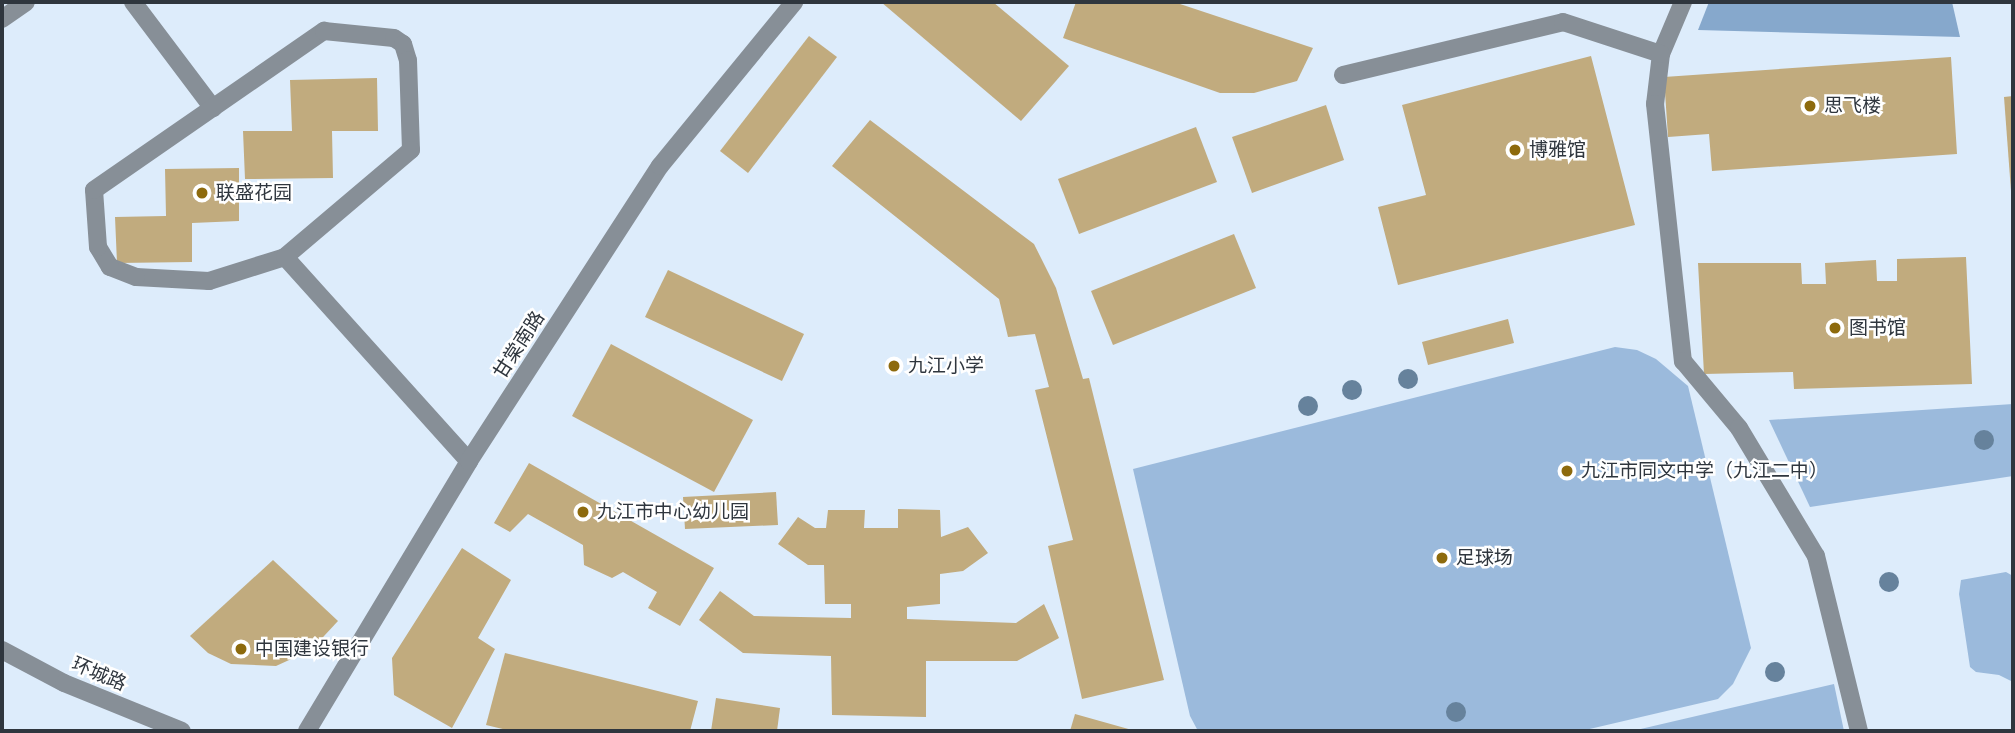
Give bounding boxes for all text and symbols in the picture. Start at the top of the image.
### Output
place label: 思飞楼 [1824,95,1881,117]
marker: 思飞楼 [1802,98,1818,114]
place label: 博雅馆 [1529,139,1586,161]
marker: 博雅馆 [1507,142,1523,158]
place label: 联盛花园 [216,182,292,204]
marker: 联盛花园 [194,185,210,201]
street label: 甘棠南路 [489,307,549,383]
place label: 图书馆 [1849,317,1906,339]
marker: 图书馆 [1827,320,1843,336]
place label: 九江小学 [908,355,984,377]
marker: 九江小学 [886,358,902,374]
place label: 九江市同文中学（九江二中） [1581,460,1828,482]
marker: 九江市同文中学（九江二中） [1559,463,1575,479]
place label: 九江市中心幼儿园 [597,501,749,523]
marker: 九江市中心幼儿园 [575,504,591,520]
place label: 足球场 [1456,547,1513,569]
marker: 足球场 [1434,550,1450,566]
place label: 中国建设银行 [255,638,369,660]
marker: 中国建设银行 [233,641,249,657]
street label: 环城路 [68,652,130,696]

